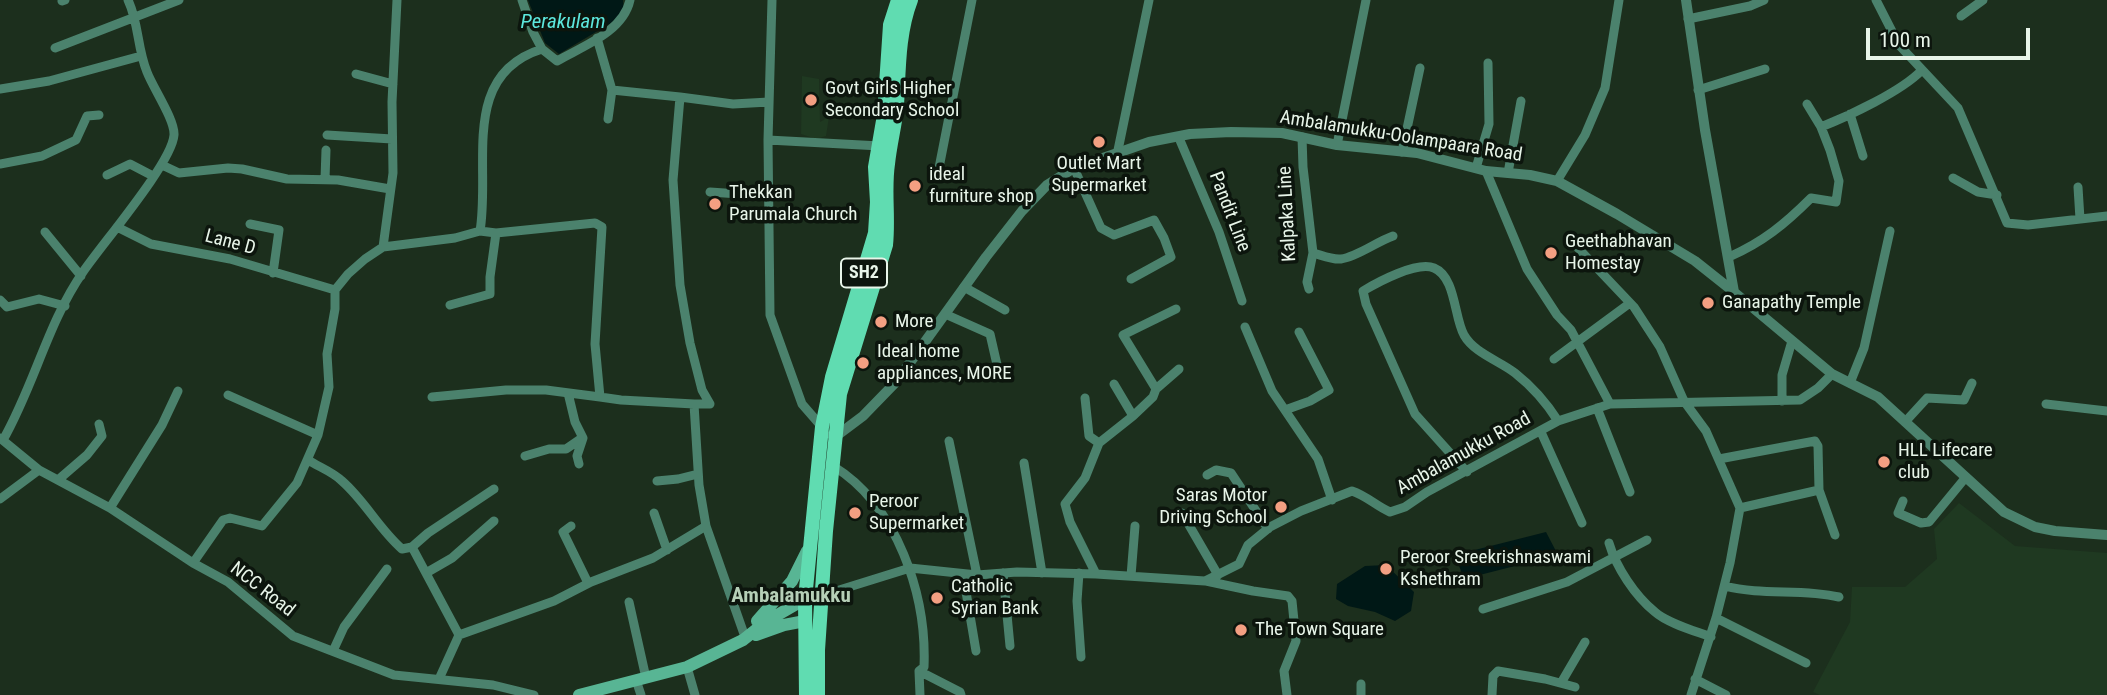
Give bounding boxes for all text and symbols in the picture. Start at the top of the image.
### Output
water label: Perakulam [520,10,606,36]
scale bar [1869,14,2034,58]
text: 100 m [1879,28,1931,52]
place label: Govt Girls Higher Secondary School [825,78,959,122]
marker: Govt Girls Higher Secondary School [803,92,819,108]
street label: Ambalamukku-Oolampaara Road [1278,107,1524,167]
marker: Outlet Mart Supermarket [1091,134,1107,150]
place label: Outlet Mart Supermarket [1051,153,1147,197]
place label: ideal furniture shop [929,164,1034,208]
street label: Kalpaka Line [1274,166,1302,262]
street label: Pandit Line [1203,169,1255,255]
marker: ideal furniture shop [907,178,923,194]
place label: Thekkan Parumala Church [729,182,857,226]
marker: Thekkan Parumala Church [707,196,723,212]
street label: Lane D [202,225,258,261]
place label: Geethabhavan Homestay [1565,231,1672,275]
marker: Geethabhavan Homestay [1543,245,1559,261]
road number: SH2 [841,258,887,288]
place label: Ganapathy Temple [1722,292,1861,314]
marker: Ganapathy Temple [1700,295,1716,311]
place label: More [895,311,933,333]
marker: More [873,314,889,330]
place label: Ideal home appliances, MORE [877,341,1012,385]
marker: Ideal home appliances, MORE [855,355,871,371]
street label: Ambalamukku Road [1393,408,1535,500]
place label: HLL Lifecare club [1898,440,1993,484]
marker: HLL Lifecare club [1876,454,1892,470]
place label: Saras Motor Driving School [1159,485,1267,529]
place label: Peroor Supermarket [869,491,964,535]
marker: Saras Motor Driving School [1273,499,1289,515]
marker: Peroor Supermarket [847,505,863,521]
place label: Peroor Sreekrishnaswami Kshethram [1400,547,1591,591]
street label: NCC Road [225,558,299,622]
marker: Peroor Sreekrishnaswami Kshethram [1378,561,1394,577]
place label: Catholic Syrian Bank [951,576,1039,620]
district label: Ambalamukku [731,584,851,610]
marker: Catholic Syrian Bank [929,590,945,606]
place label: The Town Square [1255,619,1384,641]
marker: The Town Square [1233,622,1249,638]

